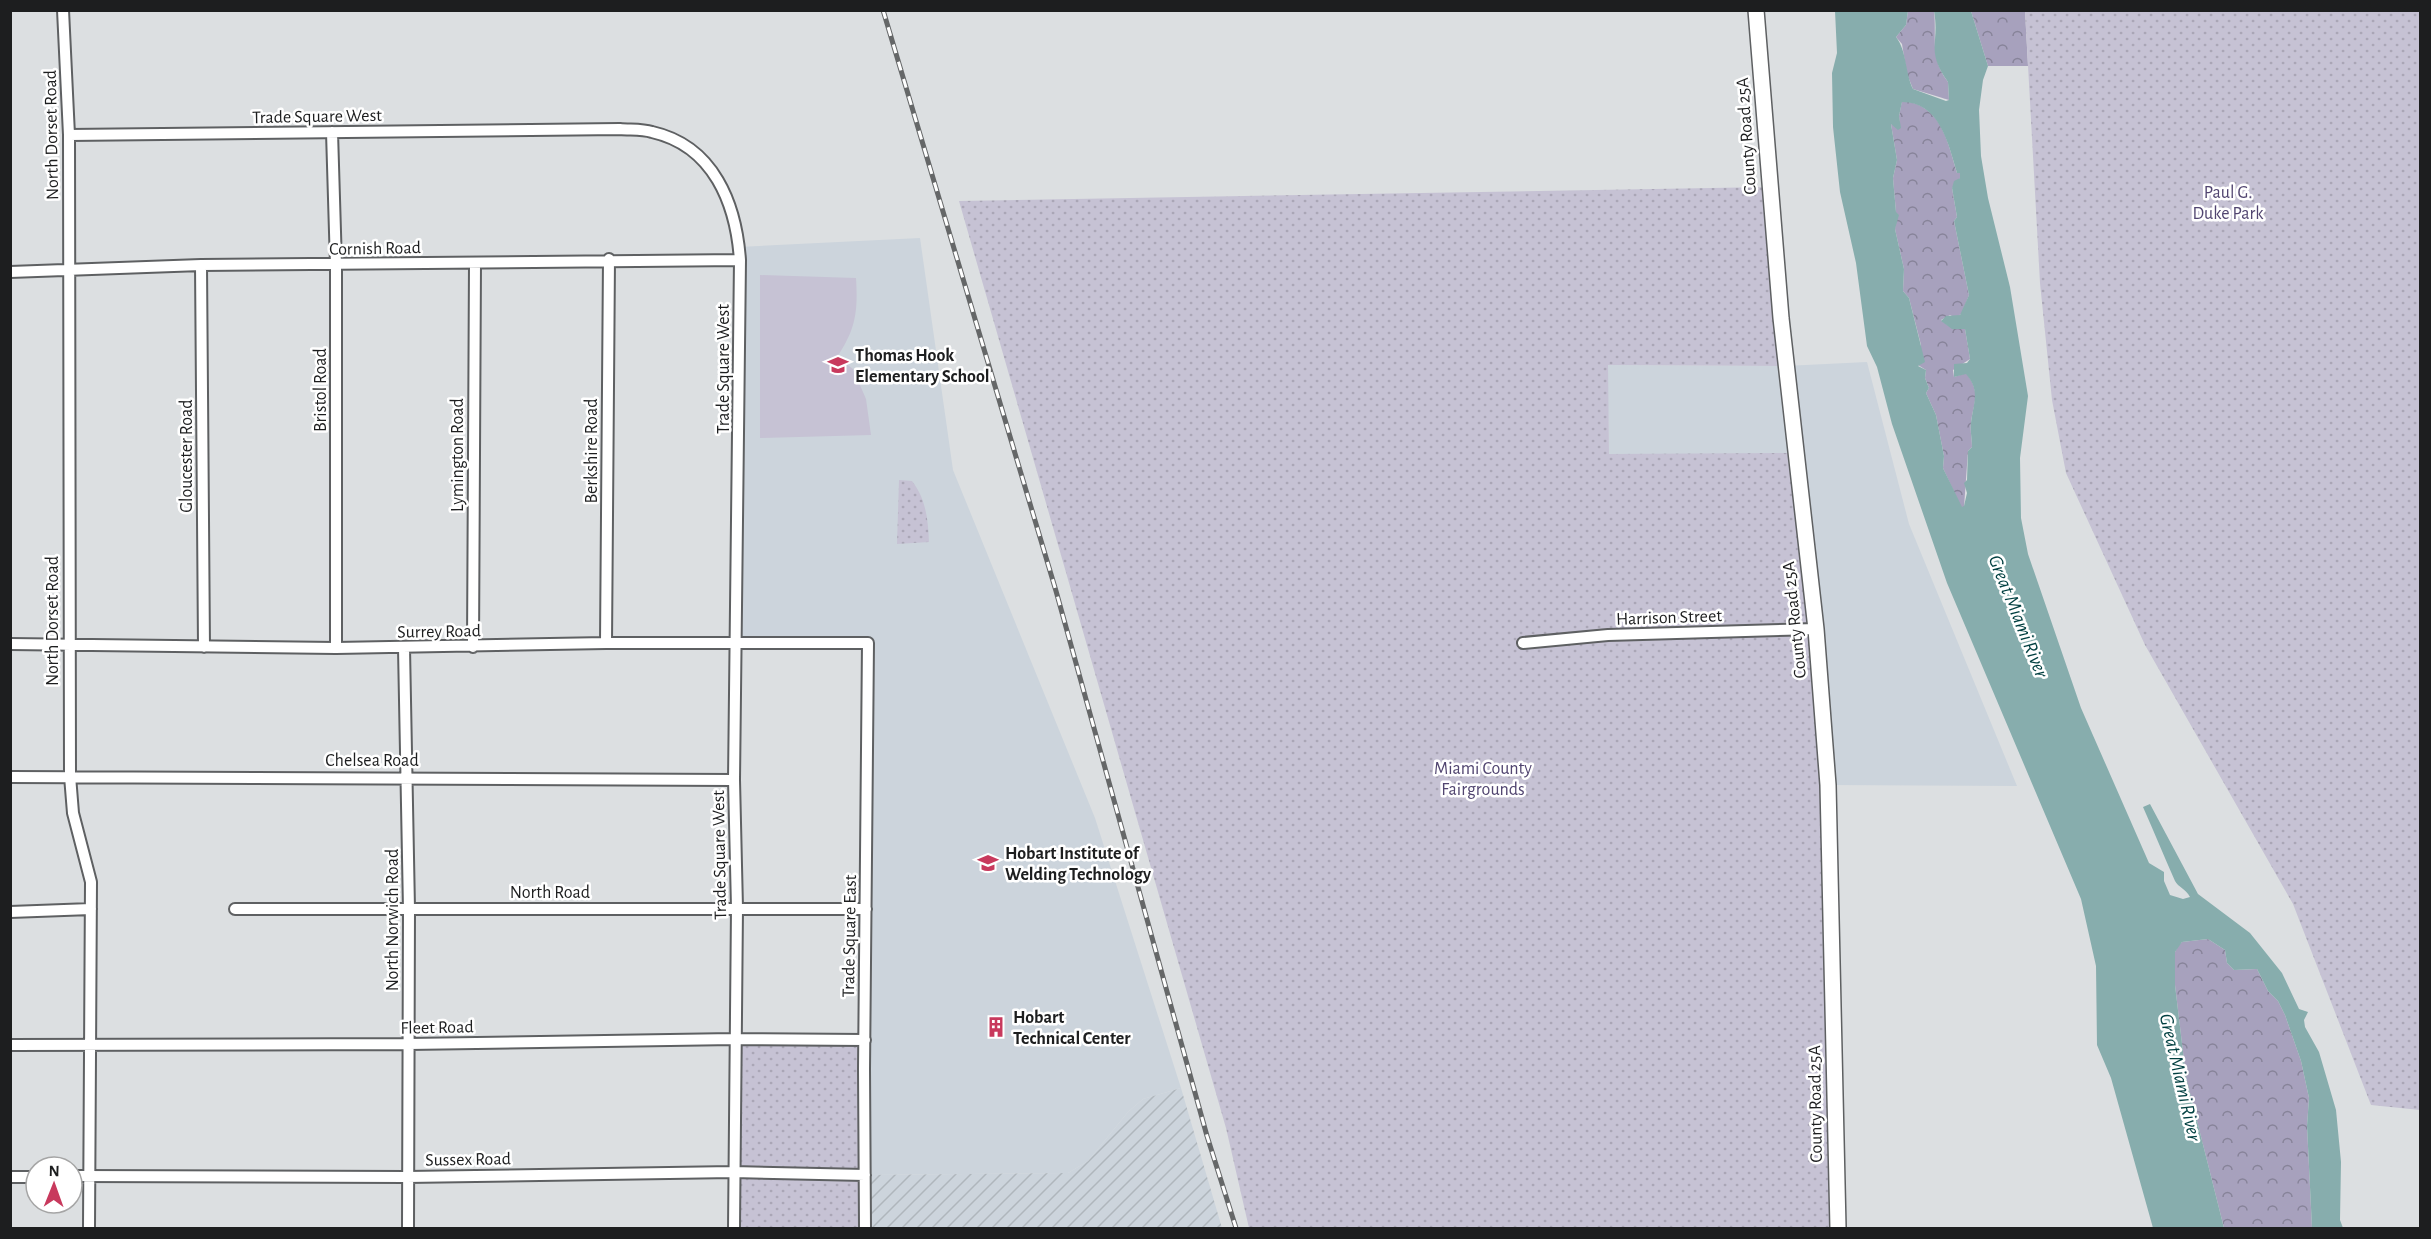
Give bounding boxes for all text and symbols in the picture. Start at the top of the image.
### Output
street label: North Dorset Road [42,70,62,200]
street label: County Road 25A [1734,76,1760,195]
street label: Trade Square West [252,107,382,127]
park label: Paul G. Duke Park [2192,184,2264,223]
street label: Cornish Road [329,239,421,259]
street label: Trade Square West [715,304,733,434]
place label: Thomas Hook Elementary School [855,347,990,386]
street label: Bristol Road [312,348,330,432]
school or university icon: Thomas Hook Elementary School [826,353,850,377]
street label: Lymington Road [449,398,467,512]
street label: Berkshire Road [583,398,601,504]
street label: Gloucester Road [178,399,196,513]
water label: Great Miami River [1984,552,2052,681]
street label: North Dorset Road [44,556,62,686]
street label: County Road 25A [1780,560,1810,679]
street label: Harrison Street [1616,607,1723,629]
street label: Surrey Road [397,622,481,642]
street label: Chelsea Road [325,752,419,770]
park label: Miami County Fairgrounds [1434,760,1532,799]
street label: Trade Square West [710,790,730,920]
place label: Hobart Institute of Welding Technology [1005,845,1152,884]
street label: North Norwich Road [384,849,402,991]
school or university icon: Hobart Institute of Welding Technology [976,851,1000,875]
street label: Trade Square East [840,874,860,998]
street label: North Road [510,884,590,902]
place label: Hobart Technical Center [1013,1009,1131,1048]
water label: Great Miami River [2156,1012,2205,1143]
building icon: Hobart Technical Center [984,1015,1008,1039]
street label: Fleet Road [400,1018,474,1038]
street label: County Road 25A [1806,1045,1826,1163]
street label: Sussex Road [425,1150,511,1170]
north arrow [24,1155,84,1215]
text: N [49,1163,60,1179]

